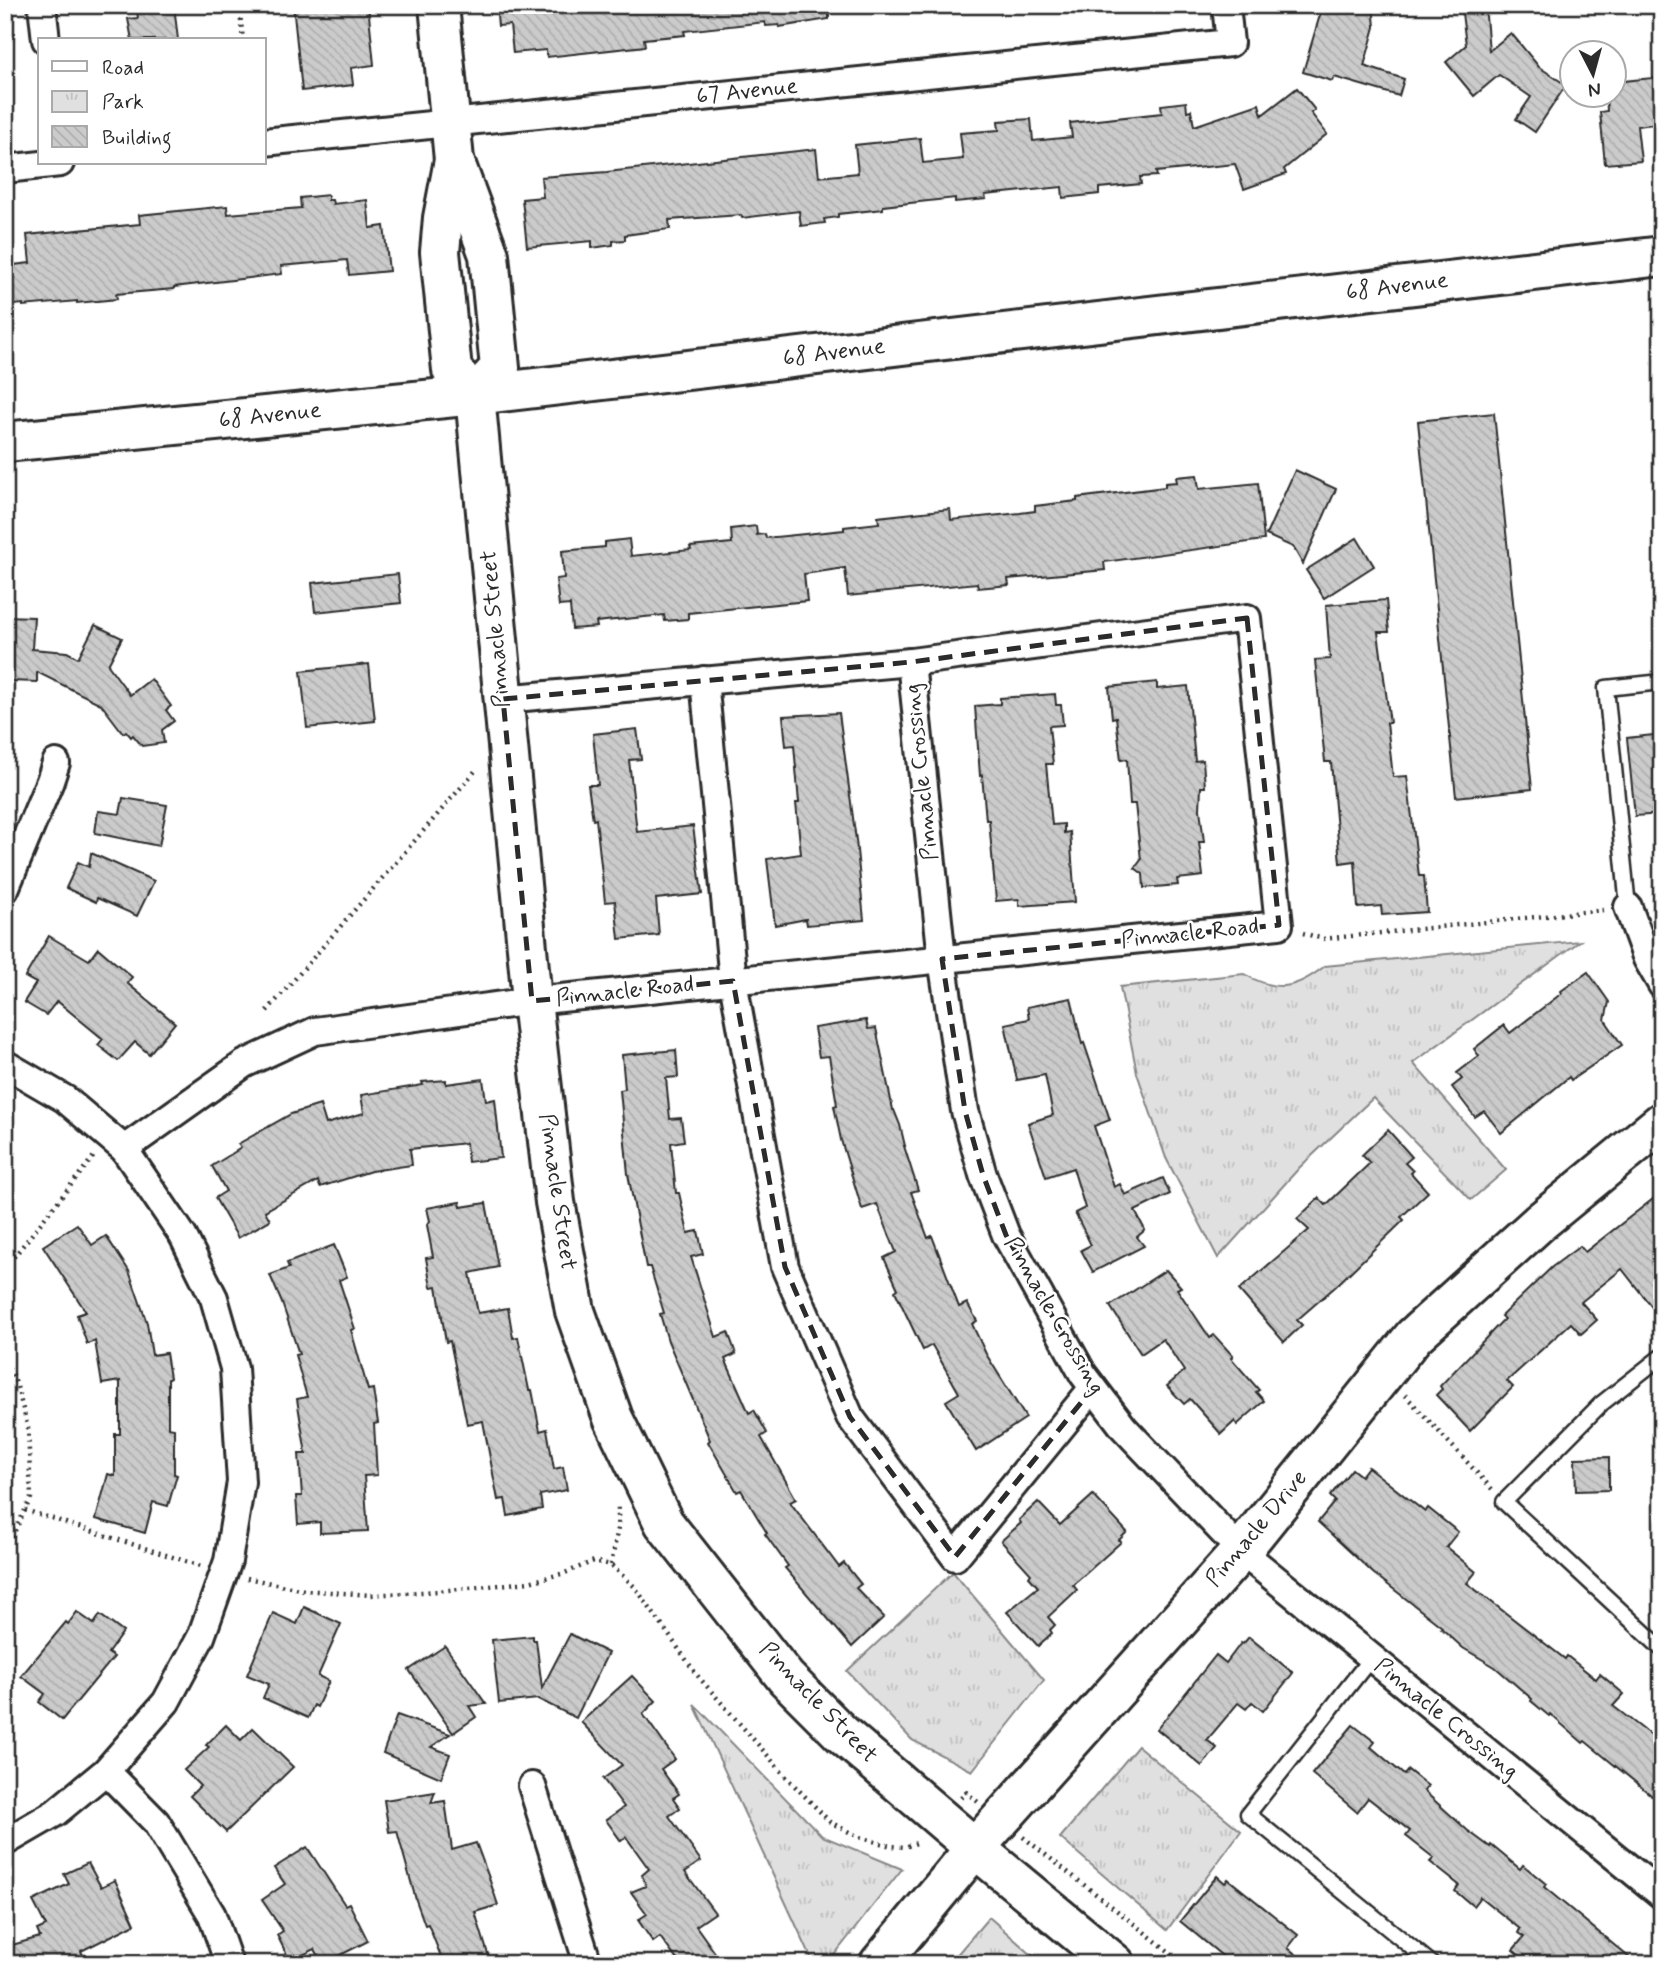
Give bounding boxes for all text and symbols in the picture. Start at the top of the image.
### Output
legend [38,38,266,164]
north arrow [1558,38,1628,108]
text: Road [102,54,144,82]
street label: 67 Avenue [695,72,799,112]
text: N [1587,76,1602,103]
text: Park [102,88,144,116]
text: Building [102,124,172,154]
street label: 68 Avenue [1344,266,1450,308]
street label: 68 Avenue [781,332,887,374]
street label: 68 Avenue [217,396,323,436]
street label: Pinnacle Street [474,549,518,709]
street label: Pinnacle Crossing [898,682,946,862]
street label: Pinnacle Road [1120,912,1260,956]
street label: Pinnacle Road [555,970,695,1014]
street label: Pinnacle Street [531,1112,583,1272]
street label: Pinnacle Crossing [997,1232,1111,1400]
street label: Pinnacle Drive [1199,1464,1315,1594]
street label: Pinnacle Street [752,1636,884,1770]
street label: Pinnacle Crossing [1367,1651,1525,1787]

